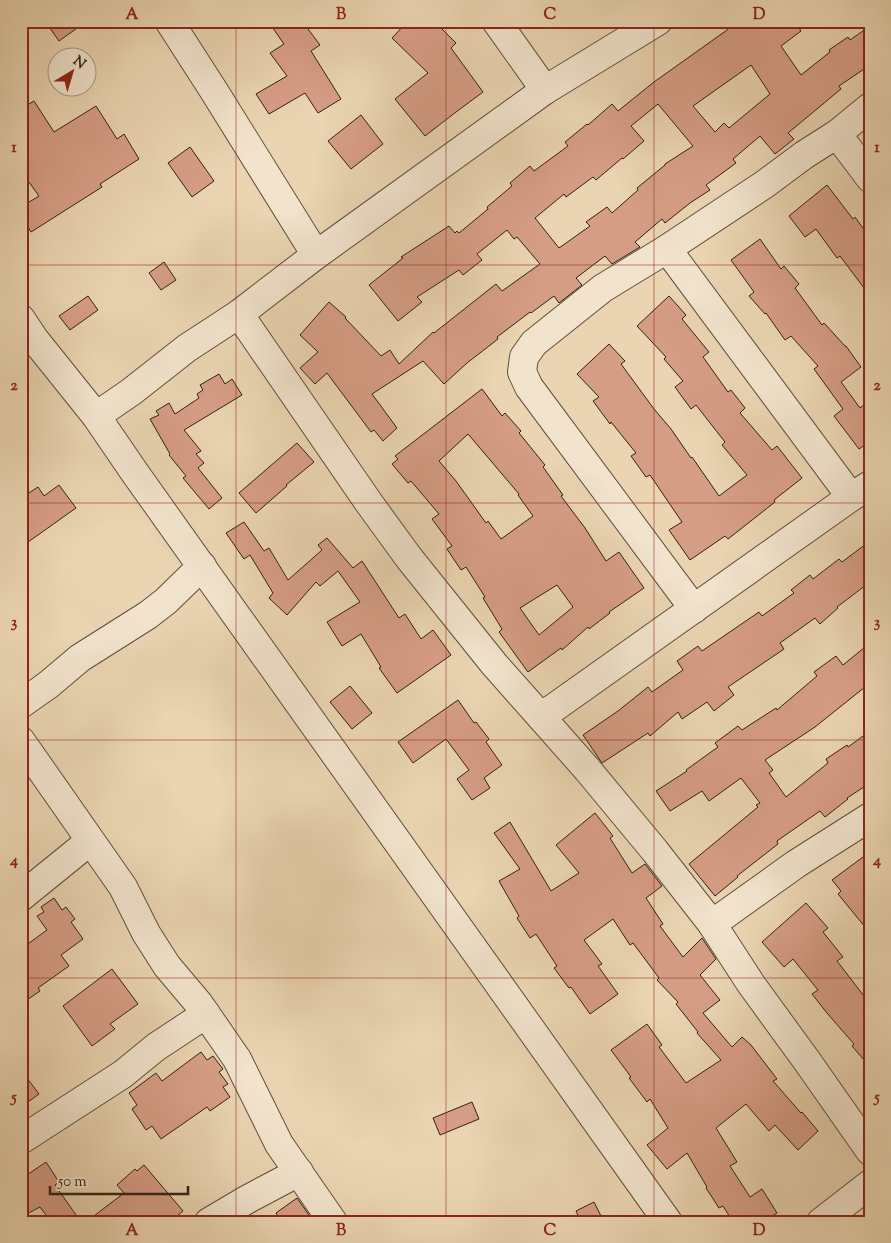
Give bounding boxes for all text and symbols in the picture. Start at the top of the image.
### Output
text: A [126,4,139,27]
text: B [336,4,346,27]
text: C [544,4,557,27]
text: D [753,4,766,27]
north arrow [48,48,98,98]
text: N [68,52,89,75]
text: 1 [11,137,17,160]
text: 1 [874,137,880,160]
text: 2 [10,375,18,398]
text: 2 [873,375,881,398]
text: 3 [11,612,18,635]
text: 3 [874,612,881,635]
text: 4 [9,850,18,873]
text: 4 [872,850,881,873]
text: 5 [9,1087,17,1110]
text: 5 [872,1087,880,1110]
scale bar [50,1163,188,1195]
text: 50 m [57,1172,87,1193]
text: A [126,1220,139,1243]
text: B [336,1220,346,1243]
text: C [544,1220,557,1243]
text: D [753,1220,766,1243]

